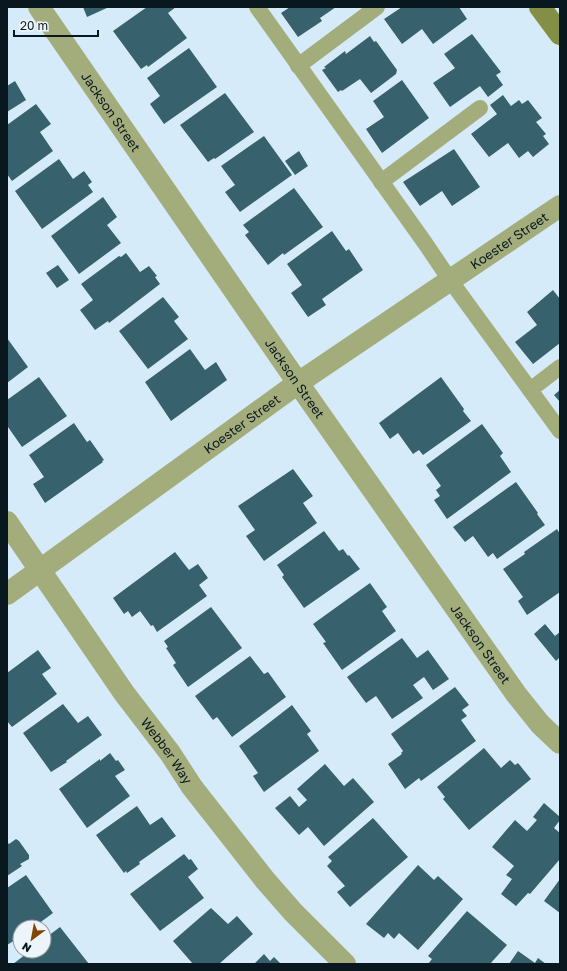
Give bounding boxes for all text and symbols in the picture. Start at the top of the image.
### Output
scale bar [14,12,98,38]
text: 20 m [20,18,48,33]
street label: Jackson Street [78,69,144,155]
street label: Koester Street [467,209,551,272]
street label: Jackson Street [262,335,328,421]
street label: Koester Street [200,391,283,457]
street label: Jackson Street [447,601,514,687]
street label: Webber Way [138,714,196,787]
north arrow [12,919,52,959]
text: N [19,940,33,956]

